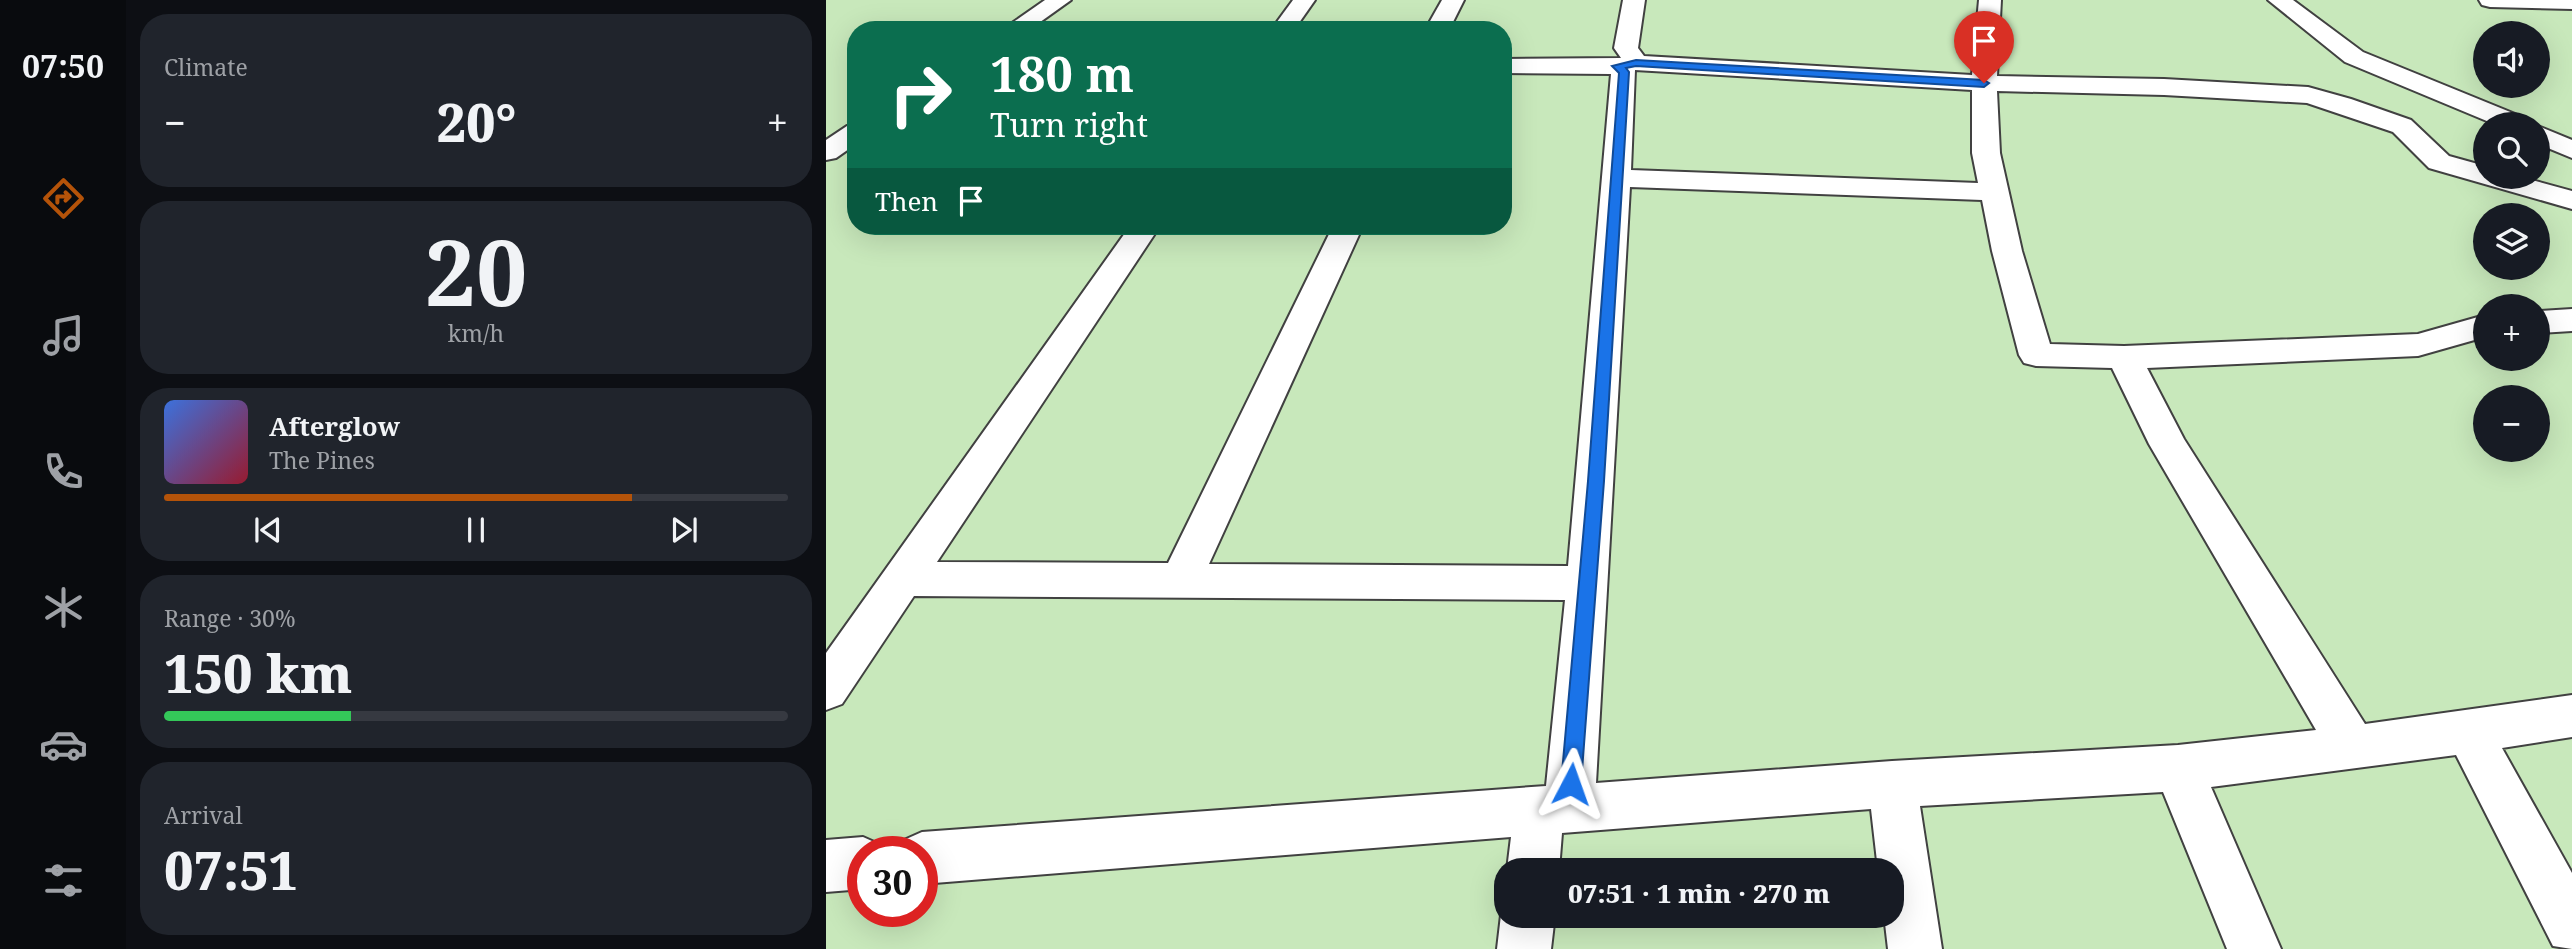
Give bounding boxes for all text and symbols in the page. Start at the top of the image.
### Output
pin [1954,11,2014,83]
map controls [2473,21,2550,462]
button: sound [2473,21,2550,98]
icon: arrive [1965,22,2003,60]
text: 180 m [990,40,1134,106]
text: 07:50 [22,44,104,87]
icon: right [875,49,966,140]
text: Climate [164,51,248,83]
text: 20° [436,86,516,157]
text: − [164,96,186,148]
text: + [767,96,788,148]
text: Turn right [990,103,1148,146]
button: search [2473,112,2550,189]
icon: directions [39,174,88,223]
icon: arrive [952,182,990,220]
text: Then [875,183,938,219]
button: layers [2473,203,2550,280]
text: 20 [425,209,527,333]
button: + [2473,294,2550,371]
icon: music [39,311,88,360]
text: km/h [448,317,504,349]
button: − [2473,385,2550,462]
text: Afterglow [269,408,400,444]
text: The Pines [269,444,375,476]
icon: phone [39,447,88,496]
icon: previous [249,511,287,549]
icon: pause [457,511,495,549]
icon: next [665,511,703,549]
icon: climate [39,583,88,632]
text: Range · 30% [164,602,296,634]
text: 150 km [164,637,352,708]
icon: car [39,720,88,769]
position arrow [1534,747,1608,821]
text: Arrival [164,799,243,831]
text: 07:51 [164,834,298,905]
speed limit sign: 30 [847,836,938,927]
icon: filters [39,856,88,905]
text: 07:51 · 1 min · 270 m [1568,875,1830,911]

